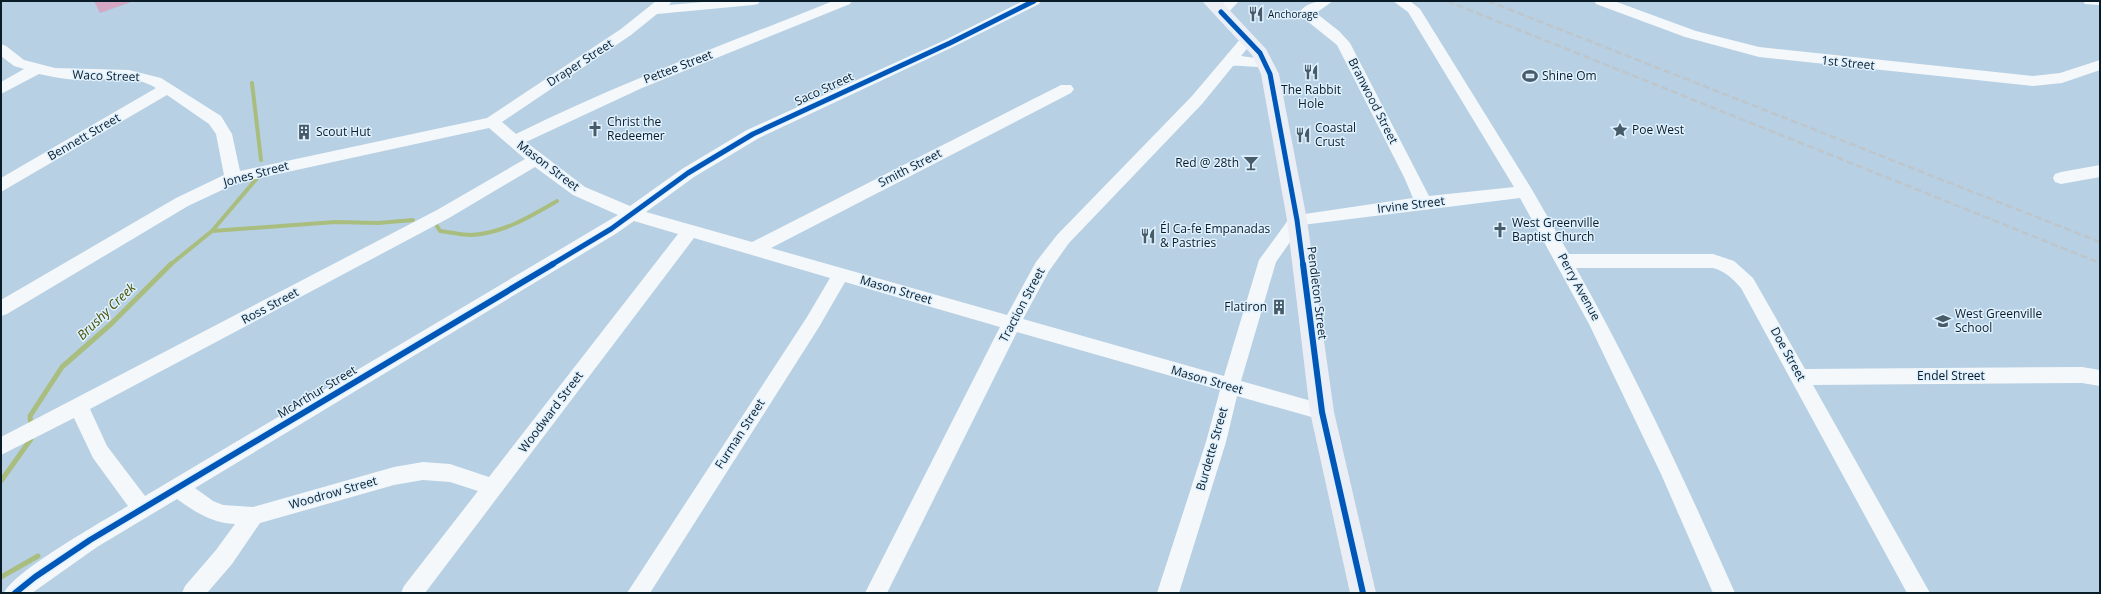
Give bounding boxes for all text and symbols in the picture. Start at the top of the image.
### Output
restaurant icon: Anchorage [1247,5,1265,23]
place label: Anchorage [1268,7,1318,21]
street label: Draper Street [543,35,616,90]
street label: Pettee Street [641,46,715,87]
street label: 1st Street [1821,51,1876,74]
street label: Branwood Street [1344,55,1402,147]
restaurant icon: The Rabbit Hole [1302,63,1320,81]
street label: Waco Street [72,66,140,85]
sports icon: Shine Om [1521,67,1539,85]
place label: Shine Om [1542,67,1597,84]
street label: Saco Street [792,68,856,110]
place label: The Rabbit Hole [1281,81,1341,112]
street label: Bennett Street [44,109,123,164]
place label: Christ the Redeemer [607,113,665,144]
place label: Coastal Crust [1315,119,1356,150]
church icon: Christ the Redeemer [586,120,604,138]
place icon: Poe West [1611,121,1629,139]
place label: Poe West [1632,121,1684,138]
building icon: Scout Hut [295,123,313,141]
place label: Scout Hut [316,123,371,140]
restaurant icon: Coastal Crust [1294,126,1312,144]
street label: Mason Street [513,136,583,195]
street label: Smith Street [875,144,944,191]
place label: Red @ 28th [1175,154,1239,171]
bar icon: Red @ 28th [1242,154,1260,172]
street label: Jones Street [220,157,290,191]
street label: Irvine Street [1376,192,1446,217]
place label: West Greenville Baptist Church [1512,214,1599,245]
place label: Él Ca-fe Empanadas & Pastries [1160,220,1271,251]
church icon: West Greenville Baptist Church [1491,221,1509,239]
restaurant icon: Él Ca-fe Empanadas & Pastries [1139,227,1157,245]
street label: Pendleton Street [1303,245,1332,341]
street label: Perry Avenue [1554,250,1605,324]
street label: Traction Street [995,264,1048,345]
street label: Mason Street [858,271,934,308]
water label: Brushy Creek [73,278,140,344]
street label: Ross Street [238,283,301,328]
place label: Flatiron [1224,298,1267,315]
building icon: Flatiron [1270,298,1288,316]
place label: West Greenville School [1955,305,2042,336]
school or university icon: West Greenville School [1934,312,1952,330]
street label: Doe Street [1767,324,1810,384]
street label: McArthur Street [274,361,360,422]
street label: Mason Street [1169,361,1245,398]
street label: Endel Street [1917,367,1985,384]
street label: Woodward Street [514,368,587,456]
street label: Furman Street [711,395,769,472]
street label: Burdette Street [1191,405,1232,493]
street label: Woodrow Street [287,472,379,513]

